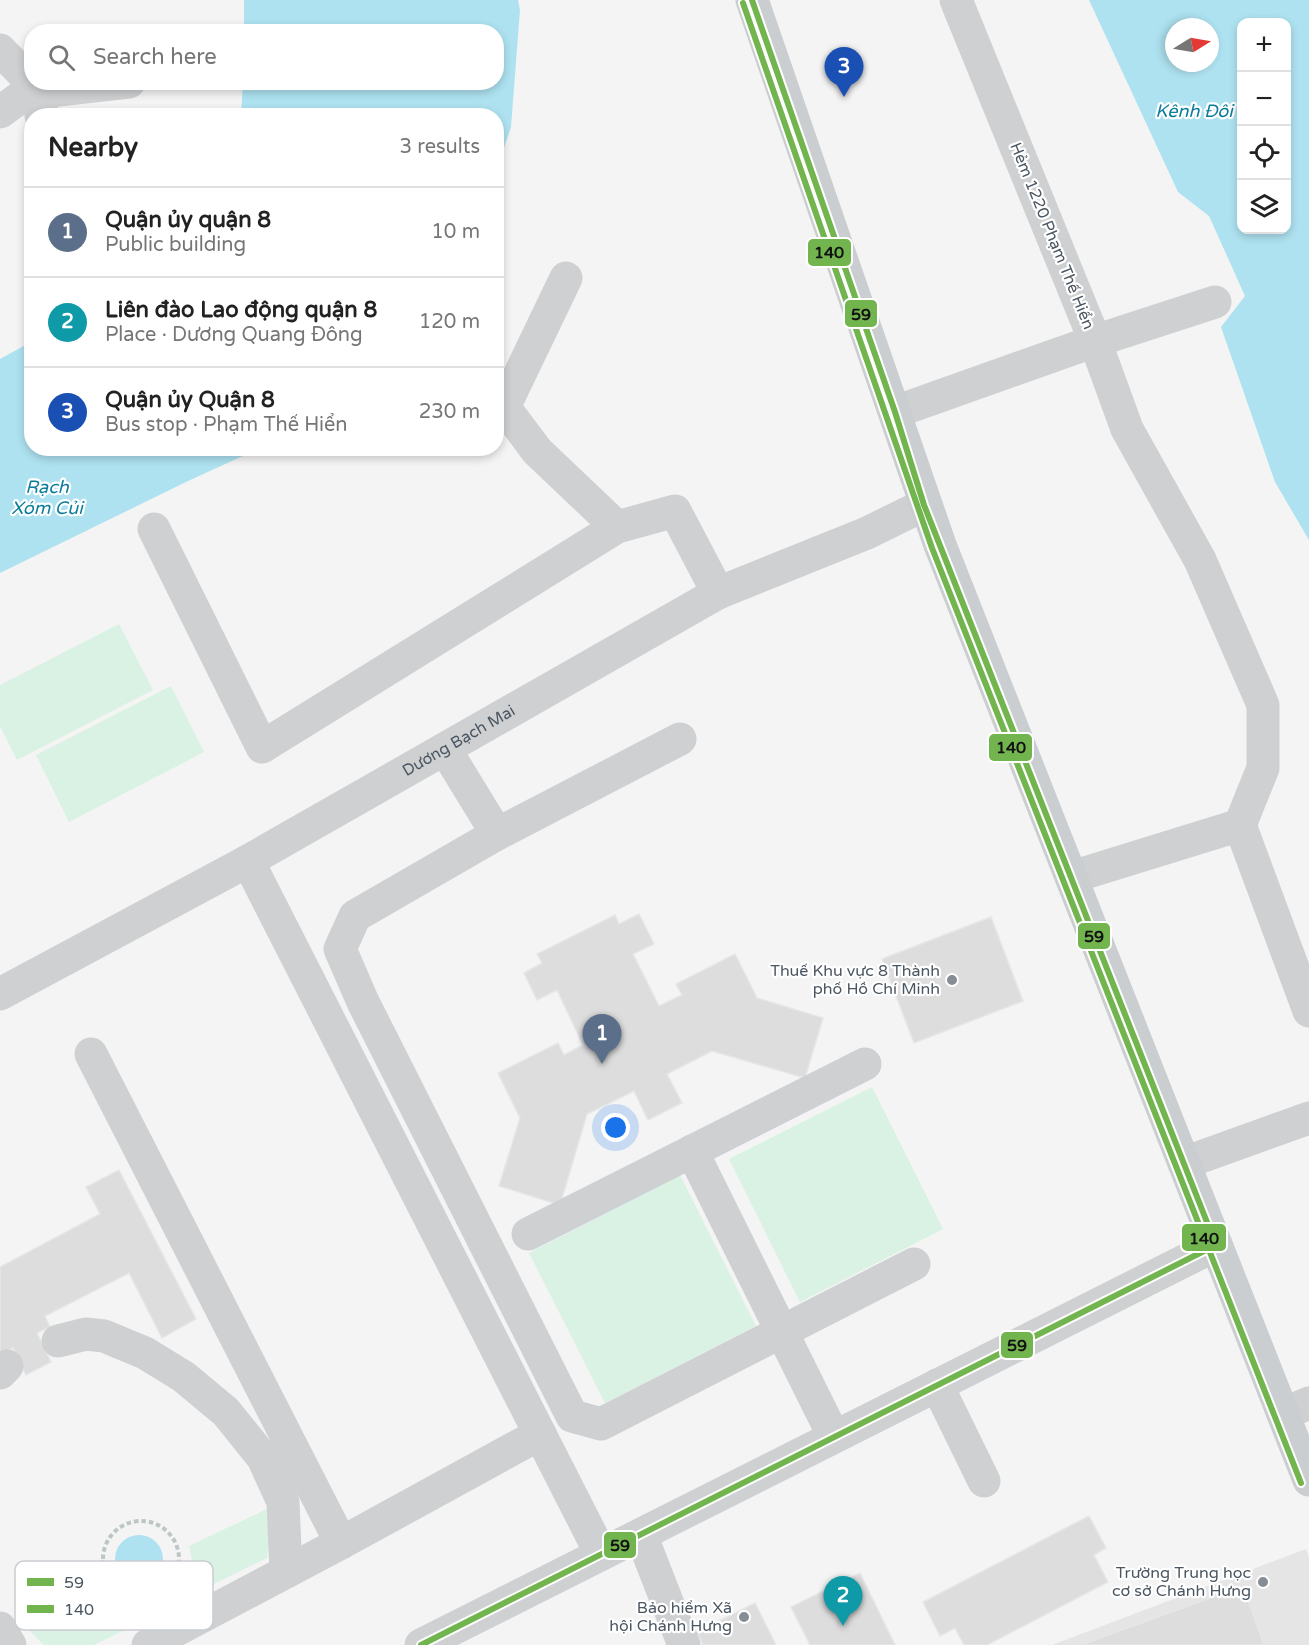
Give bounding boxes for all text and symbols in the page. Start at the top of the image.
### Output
north arrow [1165,18,1219,72]
map controls [1237,18,1291,234]
button: + [1237,18,1291,72]
search box [24,24,504,90]
icon: search [45,41,78,74]
text: Search here [93,44,217,70]
pin: 3 [824,48,864,97]
button: − [1237,72,1291,126]
water label: Kênh Đôi [1155,100,1235,122]
button: locate [1237,126,1291,180]
text: Nearby [48,132,138,163]
text: 3 results [400,135,480,159]
street label: Hẻm 1220 Phạm Thế Hiển [1005,140,1099,332]
button: layers [1237,180,1291,234]
text: Quận ủy quận 8 [105,207,271,233]
text: 1 [61,220,74,244]
text: 10 m [431,220,480,244]
text: Public building [105,233,246,257]
line badge: 140 [807,238,852,267]
text: 140 [814,243,844,263]
text: Liên đào Lao động quận 8 [105,297,377,323]
line badge: 59 [844,299,878,328]
text: 59 [851,305,871,325]
text: 2 [61,310,74,334]
text: 120 m [419,310,480,334]
text: Place · Dương Quang Đông [105,323,363,347]
text: Quận ủy Quận 8 [105,387,275,413]
text: 3 [61,400,74,424]
text: 230 m [419,400,480,424]
text: Bus stop · Phạm Thế Hiển [105,413,348,437]
water label: Rạch Xóm Củi [11,476,85,519]
street label: Dương Bạch Mai [399,701,519,781]
line badge: 140 [988,733,1033,762]
text: 140 [996,738,1026,758]
line badge: 59 [1077,922,1111,950]
text: 59 [1084,927,1104,947]
place label: Thuế Khu vực 8 Thành phố Hồ Chí Minh [770,961,940,999]
marker: Thuế Khu vực 8 Thành phố Hồ Chí Minh [945,973,959,987]
pin: 1 [582,1014,622,1064]
your location [601,1113,630,1142]
line badge: 140 [1181,1223,1227,1252]
text: 140 [1189,1229,1219,1249]
line badge: 59 [1000,1331,1034,1359]
text: 59 [1007,1336,1027,1356]
line badge: 59 [603,1531,637,1559]
text: 59 [610,1536,630,1556]
legend [15,1561,213,1630]
place label: Trường Trung học cơ sở Chánh Hưng [1112,1563,1251,1601]
text: 59 [64,1573,84,1593]
marker: Trường Trung học cơ sở Chánh Hưng [1256,1575,1270,1589]
pin: 2 [824,1576,862,1626]
place label: Bảo hiểm Xã hội Chánh Hưng [609,1598,732,1636]
text: 140 [64,1600,94,1620]
marker: Bảo hiểm Xã hội Chánh Hưng [737,1610,751,1624]

